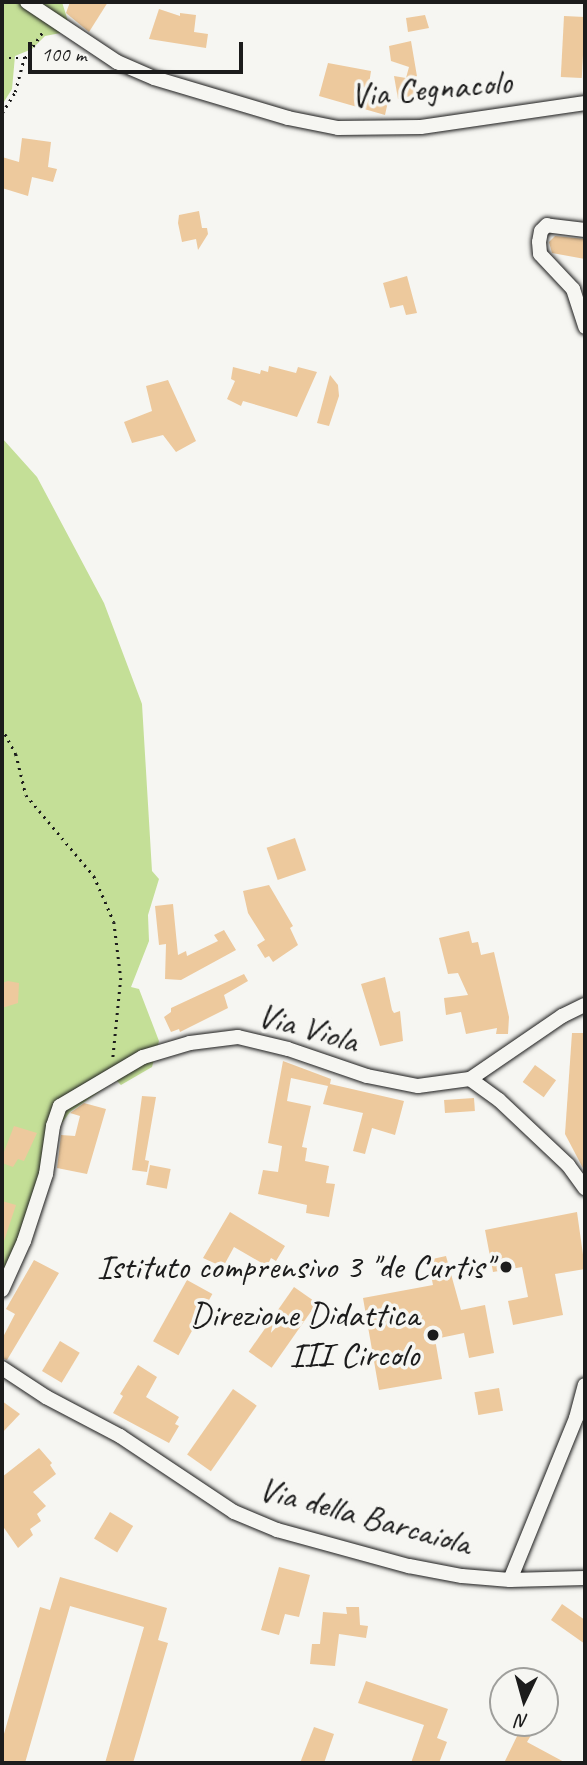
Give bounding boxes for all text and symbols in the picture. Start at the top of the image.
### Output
scale bar [32,28,247,72]
text: 100 m [41,41,86,67]
street label: Via Cegnacolo [349,61,513,117]
street label: Via Viola [253,994,363,1062]
place label: Istituto comprensivo 3 "de Curtis" [95,1246,492,1288]
marker: Istituto comprensivo 3 "de Curtis" [498,1259,514,1275]
place label: Direzione Didattica III Circolo [190,1294,419,1376]
marker: Direzione Didattica III Circolo [425,1327,441,1343]
street label: Via della Barcaiola [255,1468,475,1564]
north arrow [489,1667,559,1737]
text: N [515,1708,529,1733]

